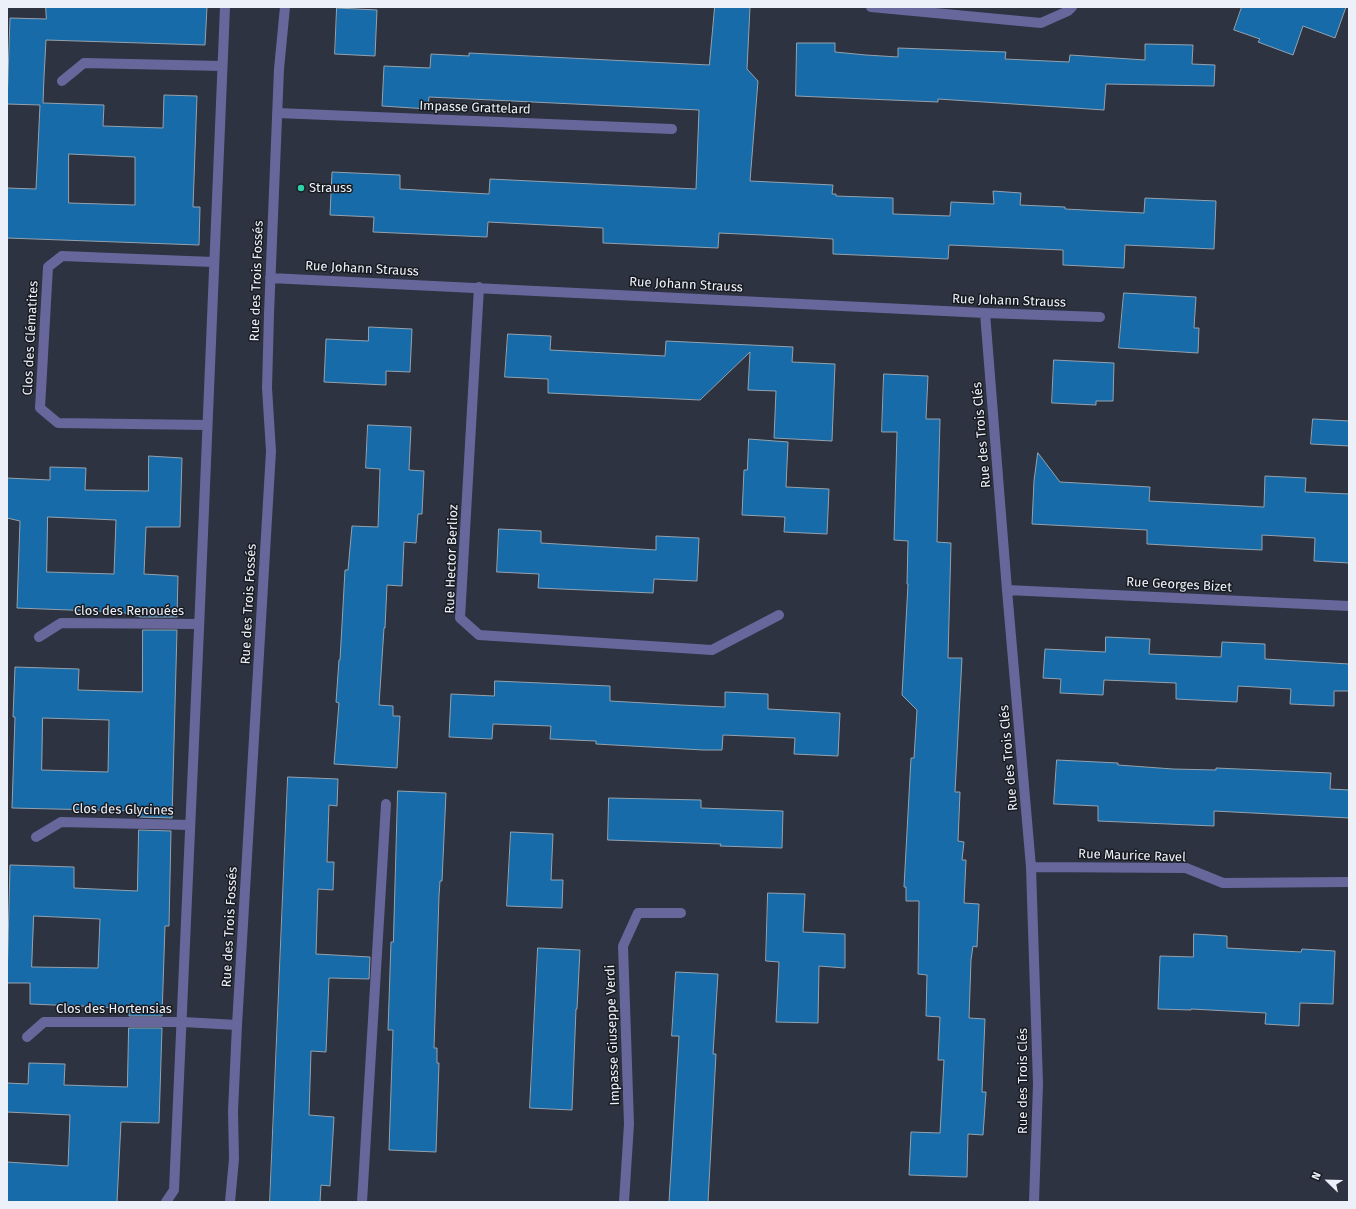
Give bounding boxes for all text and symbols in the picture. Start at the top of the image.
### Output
street label: Impasse Grattelard [419,98,531,118]
place label: Strauss [309,180,352,196]
marker: Strauss [296,183,306,193]
street label: Rue des Trois Fossés [247,220,267,342]
street label: Rue Johann Strauss [305,258,419,280]
street label: Rue Johann Strauss [629,274,743,296]
street label: Clos des Clématites [20,280,42,396]
street label: Rue Johann Strauss [952,291,1066,311]
street label: Rue des Trois Clés [970,381,994,489]
street label: Rue Hector Berlioz [442,504,462,614]
street label: Rue des Trois Fossés [238,543,260,665]
street label: Rue Georges Bizet [1126,574,1232,596]
street label: Clos des Renouées [74,603,184,619]
street label: Rue des Trois Clés [997,704,1021,812]
street label: Clos des Glycines [72,801,174,819]
street label: Rue Maurice Ravel [1078,846,1186,866]
street label: Rue des Trois Fossés [219,866,241,988]
street label: Impasse Giuseppe Verdi [603,964,623,1106]
street label: Clos des Hortensias [56,1001,172,1017]
street label: Rue des Trois Clés [1015,1028,1031,1134]
north arrow [1308,1161,1348,1201]
text: N [1309,1170,1324,1182]

